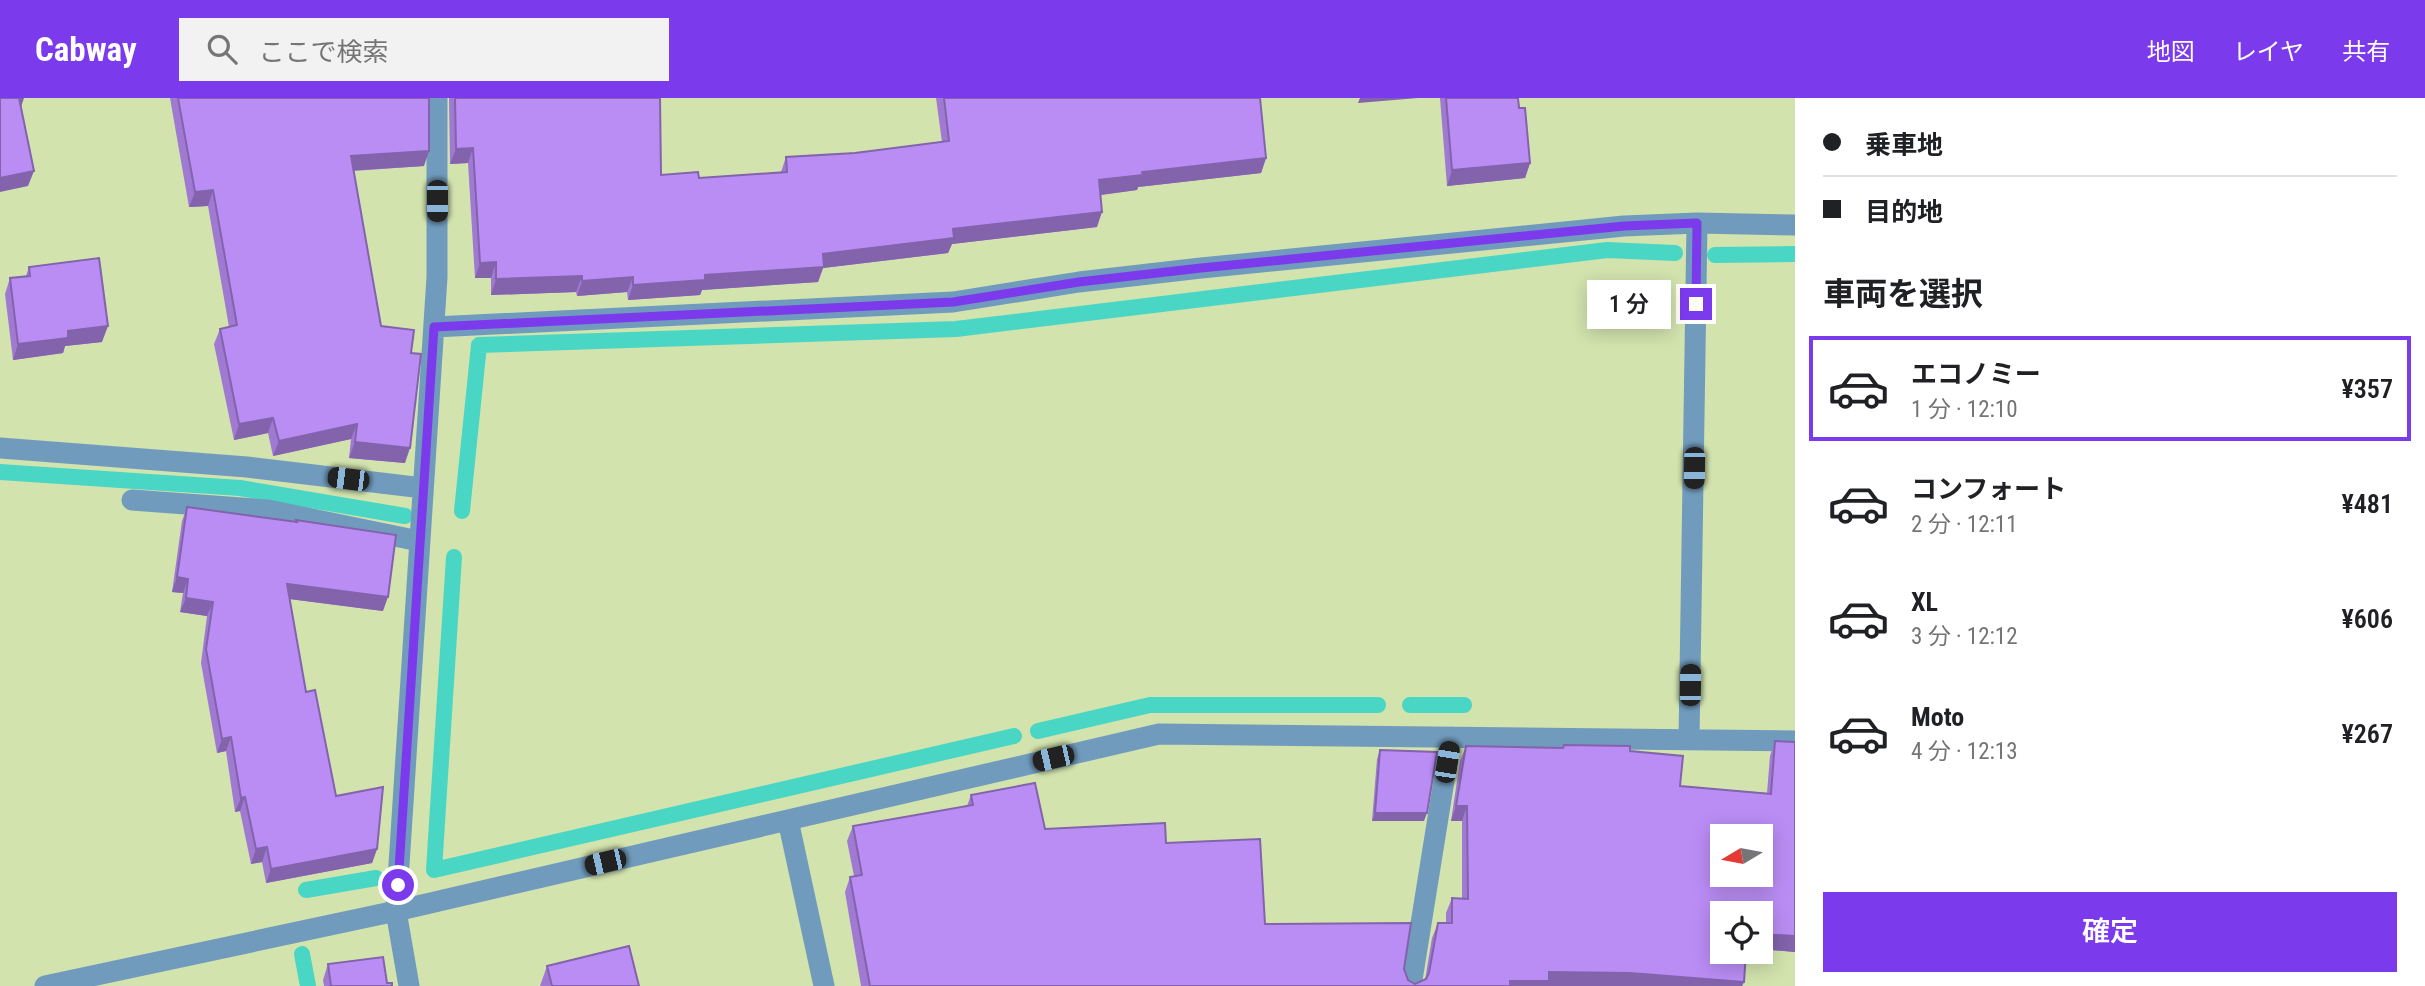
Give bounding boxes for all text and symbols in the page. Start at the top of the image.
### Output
search box [179,18,669,81]
text: Cabway [35,30,137,69]
icon: search [203,30,241,68]
text: ここで検索 [259,37,389,67]
text: 地図 [2147,38,2195,66]
text: レイヤ [2233,38,2304,66]
text: 共有 [2342,38,2390,66]
text: 乗車地 [1865,130,1943,160]
car [427,180,448,222]
text: 目的地 [1865,197,1943,227]
text: 車両を選択 [1823,275,1983,313]
callout: 1 分 [1588,280,1672,328]
route end [1680,288,1712,320]
text: 1 分 [1609,291,1649,318]
icon: car [1827,357,1890,420]
text: エコノミー [1911,359,2041,389]
text: ¥357 [2341,374,2393,404]
text: 1 分 · 12:10 [1911,396,2018,423]
car [1684,447,1705,489]
car [326,466,371,492]
icon: car [1827,472,1890,535]
text: コンフォート [1911,474,2066,504]
text: ¥481 [2341,489,2393,519]
text: 2 分 · 12:11 [1911,511,2018,538]
icon: car [1827,587,1890,650]
text: XL [1911,587,1938,617]
text: ¥606 [2341,604,2393,634]
text: 3 分 · 12:12 [1911,623,2018,650]
car [1680,664,1701,706]
icon: car [1827,702,1890,765]
text: Moto [1911,702,1964,732]
text: ¥267 [2341,719,2393,749]
text: 4 分 · 12:13 [1911,738,2018,765]
car [1434,740,1461,784]
car [1031,743,1076,773]
north arrow [1710,824,1773,887]
map controls [1710,824,1773,964]
car [583,847,628,877]
route start [382,869,414,901]
button: 確定 [1823,892,2397,972]
button: locate [1710,901,1773,964]

